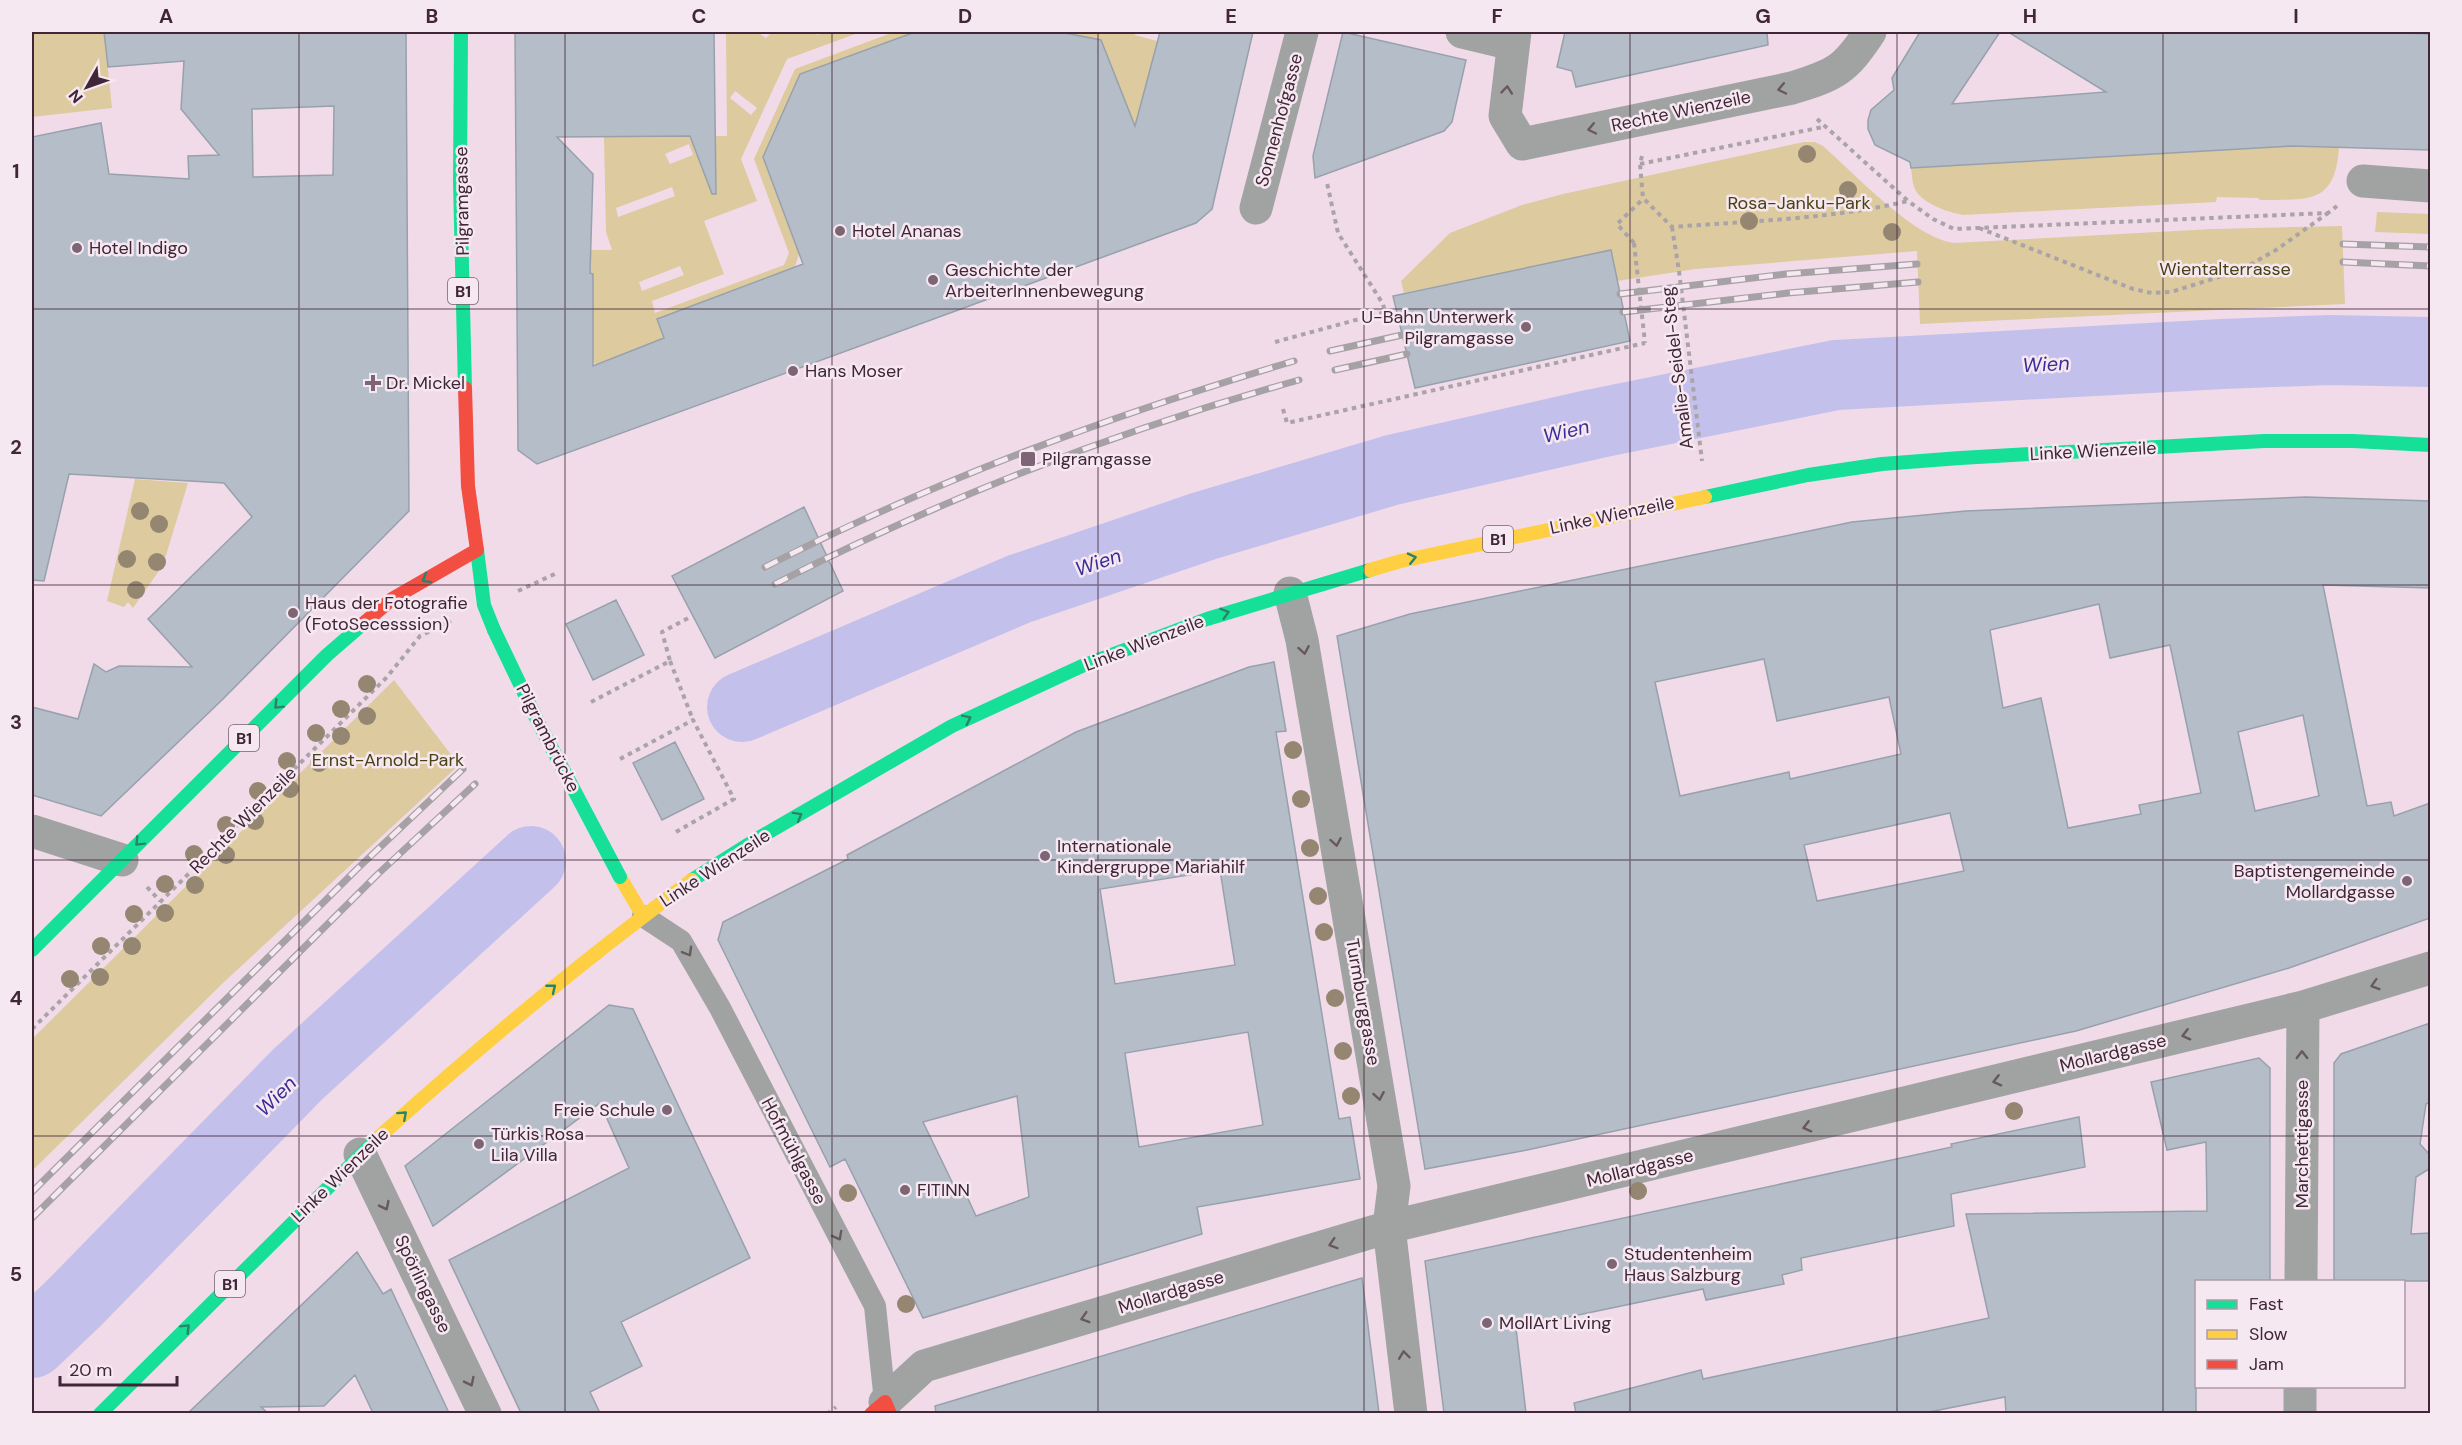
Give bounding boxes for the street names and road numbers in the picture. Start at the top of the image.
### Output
street label: Sonnenhofgasse [1250,51,1308,189]
street label: Rechte Wienzeile [1609,84,1753,138]
street label: Pilgramgasse [449,146,475,256]
road number: B1 [448,278,478,304]
street label: Amalie-Seidel-Steg [1655,285,1699,451]
street label: Linke Wienzeile [2029,436,2157,466]
street label: Linke Wienzeile [1547,490,1677,540]
road number: B1 [1483,526,1513,552]
street label: Linke Wienzeile [1080,609,1208,677]
street label: Pilgrambrücke [510,680,586,796]
road number: B1 [229,725,259,751]
street label: Rechte Wienzeile [184,761,302,879]
street label: Linke Wienzeile [655,823,775,913]
street label: Turmburggasse [1340,937,1386,1067]
street label: Mollardgasse [2057,1028,2169,1078]
street label: Marchettigasse [2290,1080,2314,1208]
street label: Hofmühlgasse [756,1093,832,1209]
street label: Linke Wienzeile [286,1122,394,1228]
street label: Mollardgasse [1584,1143,1696,1193]
street label: Spörlingasse [389,1231,457,1337]
street label: Mollardgasse [1115,1265,1227,1319]
road number: B1 [215,1271,245,1297]

